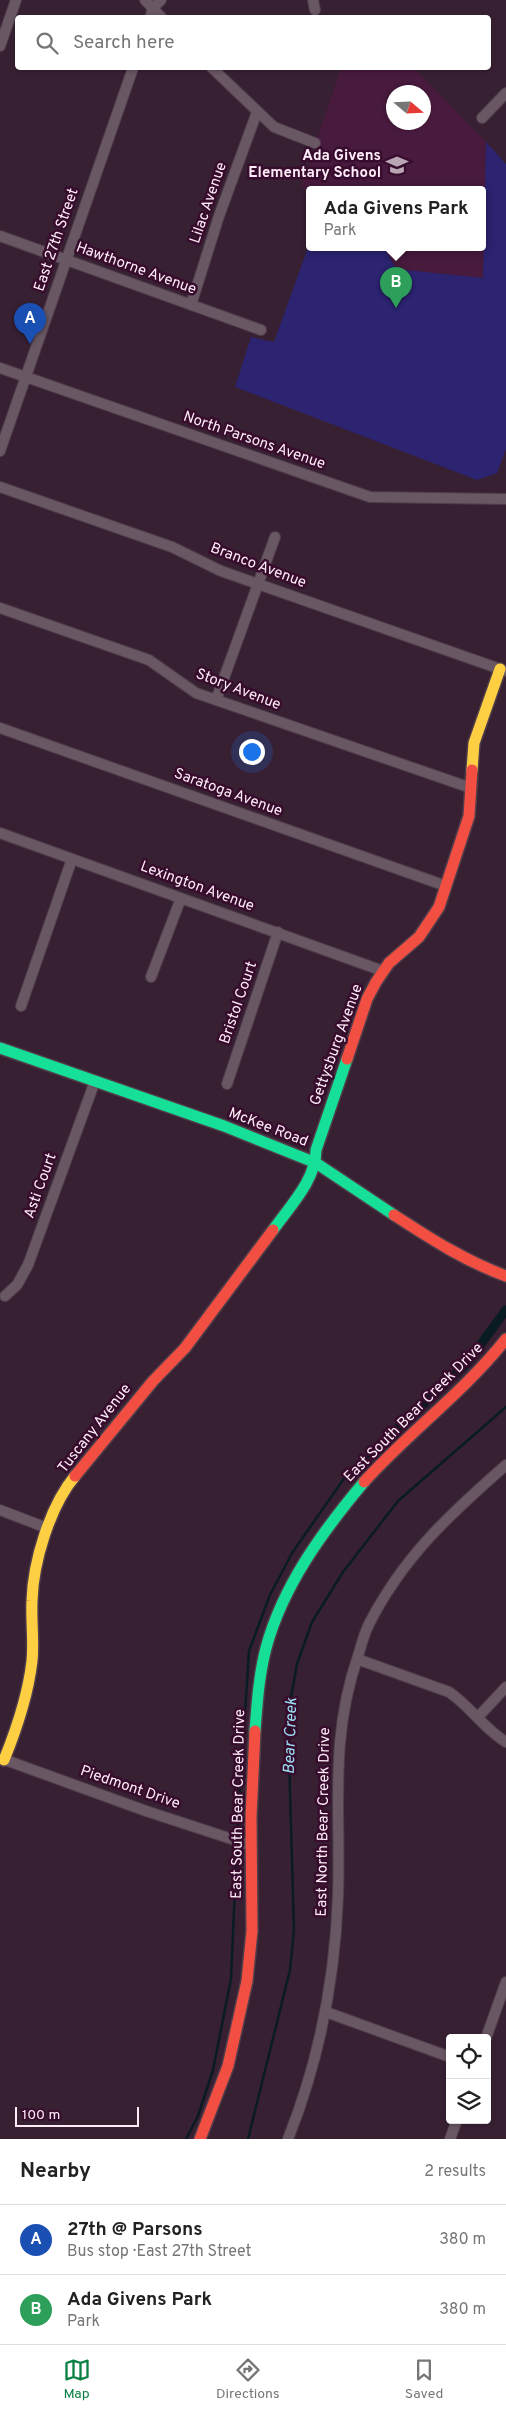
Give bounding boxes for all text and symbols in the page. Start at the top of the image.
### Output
search box [15,15,491,70]
icon: search [33,29,61,57]
text: Search here [73,31,175,55]
north arrow [386,85,431,130]
place label: Ada Givens Elementary School [248,147,381,183]
school or university icon: Ada Givens Elementary School [384,152,410,178]
street label: Lilac Avenue [186,160,232,246]
street label: East 27th Street [30,186,84,294]
popup [306,186,486,251]
text: Ada Givens Park [323,197,469,221]
text: Park [323,221,356,241]
street label: Hawthorne Avenue [73,238,199,300]
pin: B [380,267,412,308]
pin: A [14,303,46,344]
street label: North Parsons Avenue [180,408,328,474]
street label: Branco Avenue [207,539,309,593]
street label: Story Avenue [193,665,283,715]
your location [239,739,265,765]
street label: Saratoga Avenue [171,765,285,821]
street label: Lexington Avenue [137,858,257,916]
street label: Bristol Court [216,959,262,1047]
street label: Gettysburg Avenue [306,982,368,1108]
street label: McKee Road [225,1104,311,1152]
street label: Asti Court [20,1151,62,1221]
street label: East South Bear Creek Drive [340,1339,488,1487]
street label: Tuscany Avenue [54,1380,136,1478]
water label: Bear Creek [280,1696,302,1775]
street label: East South Bear Creek Drive [228,1709,250,1899]
street label: East North Bear Creek Drive [313,1727,335,1917]
street label: Piedmont Drive [78,1762,182,1814]
map controls [446,2034,491,2124]
button: locate [446,2034,491,2079]
button: layers [446,2079,491,2124]
scale bar [15,2104,139,2127]
text: 100 m [22,2107,60,2124]
text: Nearby [20,2158,91,2185]
text: 2 results [424,2162,486,2182]
text: 27th @ Parsons [67,2218,203,2242]
text: A [30,2230,42,2250]
text: 380 m [439,2230,486,2250]
text: Bus stop · East 27th Street [67,2242,252,2262]
text: Ada Givens Park [67,2288,212,2312]
text: B [30,2300,42,2320]
text: 380 m [439,2300,486,2320]
text: Park [67,2312,100,2332]
tab: Map [63,2356,91,2403]
tab: Directions [216,2356,280,2403]
tab: Saved [405,2356,443,2403]

